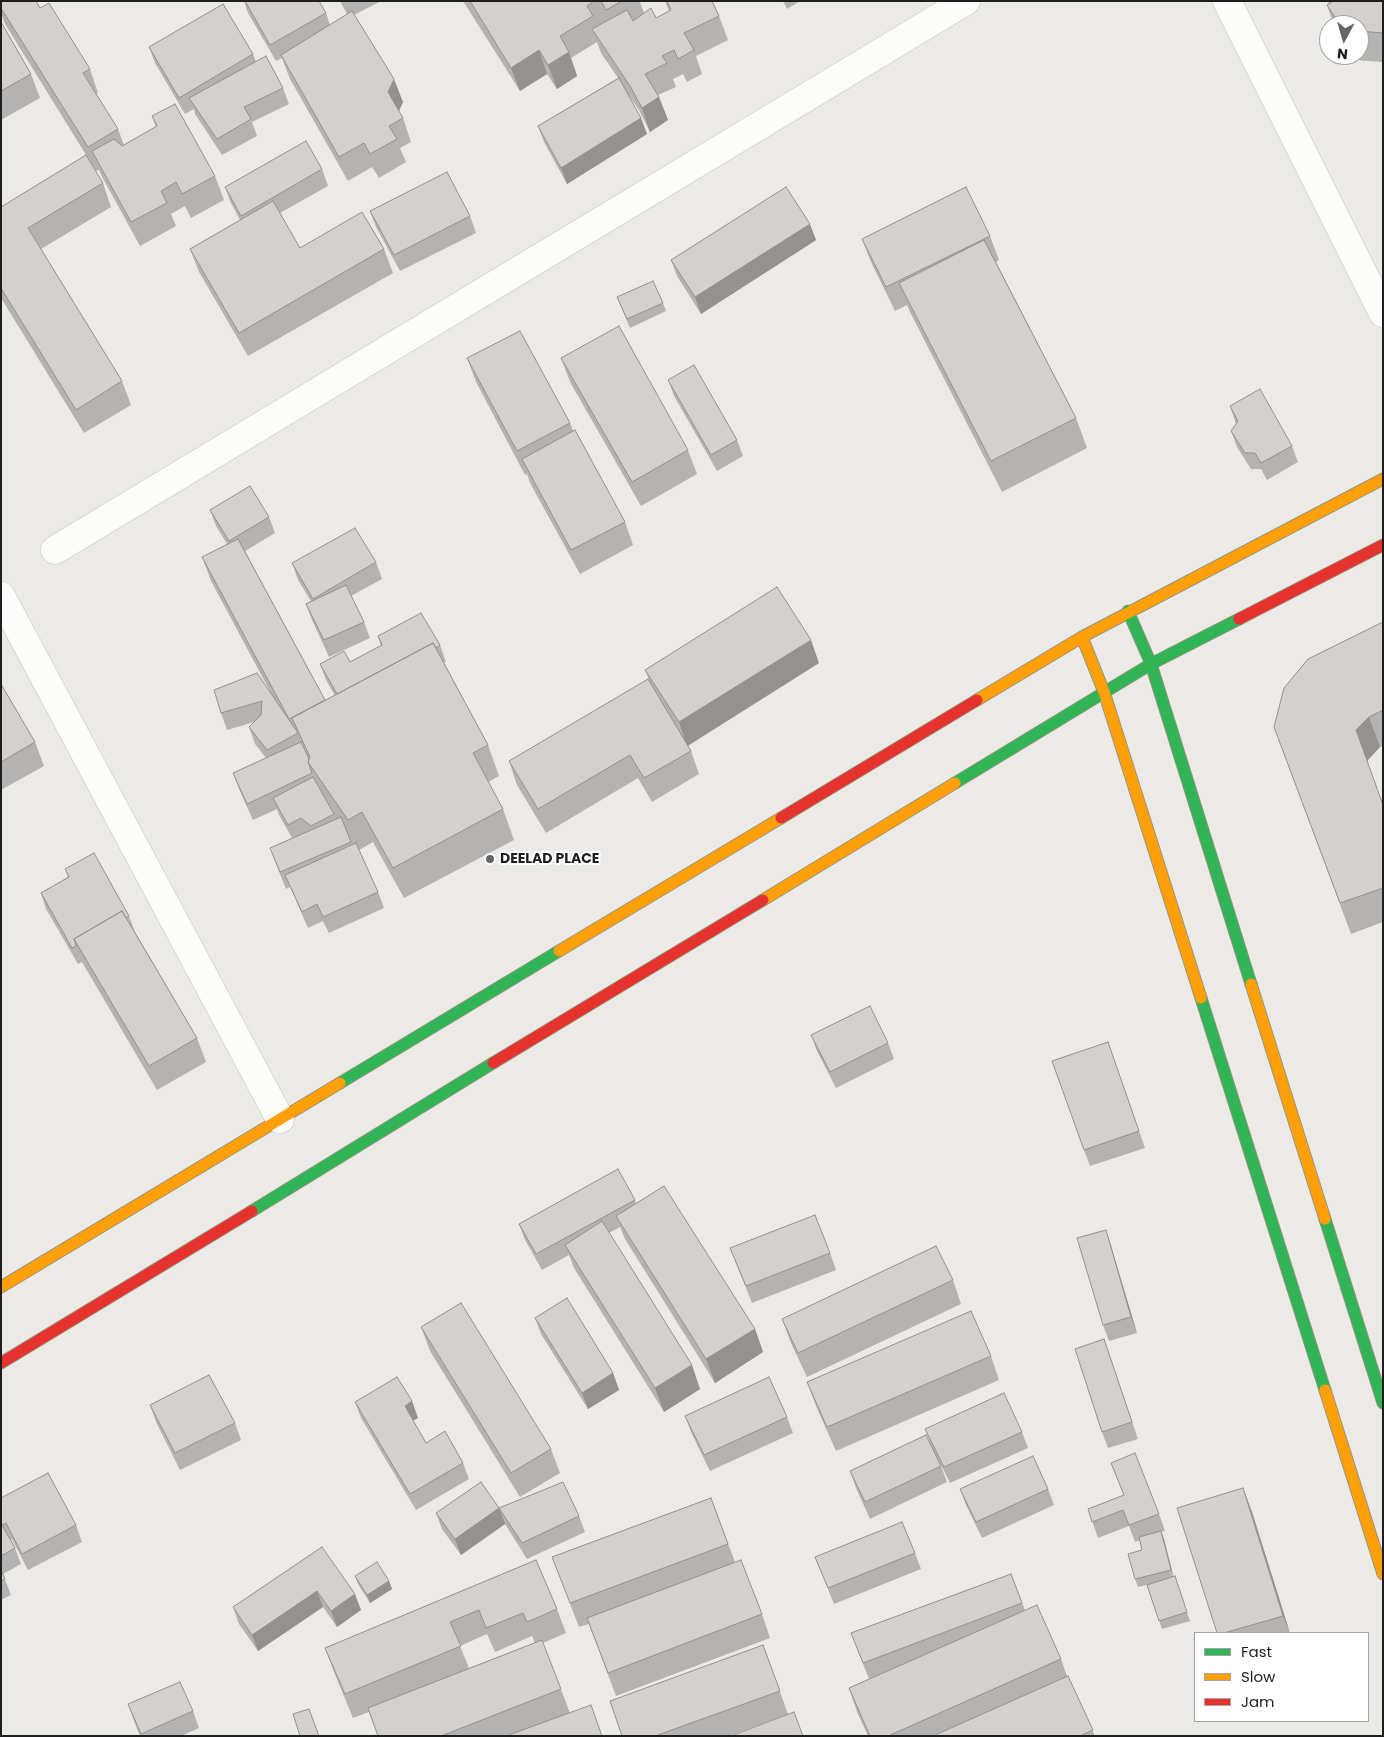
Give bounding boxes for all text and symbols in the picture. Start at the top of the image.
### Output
north arrow [1319,15,1369,65]
text: N [1336,43,1349,64]
place label: DEELAD PLACE [500,851,599,867]
marker: DEELAD PLACE [484,853,496,865]
legend [1194,1632,1369,1722]
text: Fast [1241,1641,1272,1662]
text: Slow [1241,1666,1275,1687]
text: Jam [1241,1691,1275,1712]

